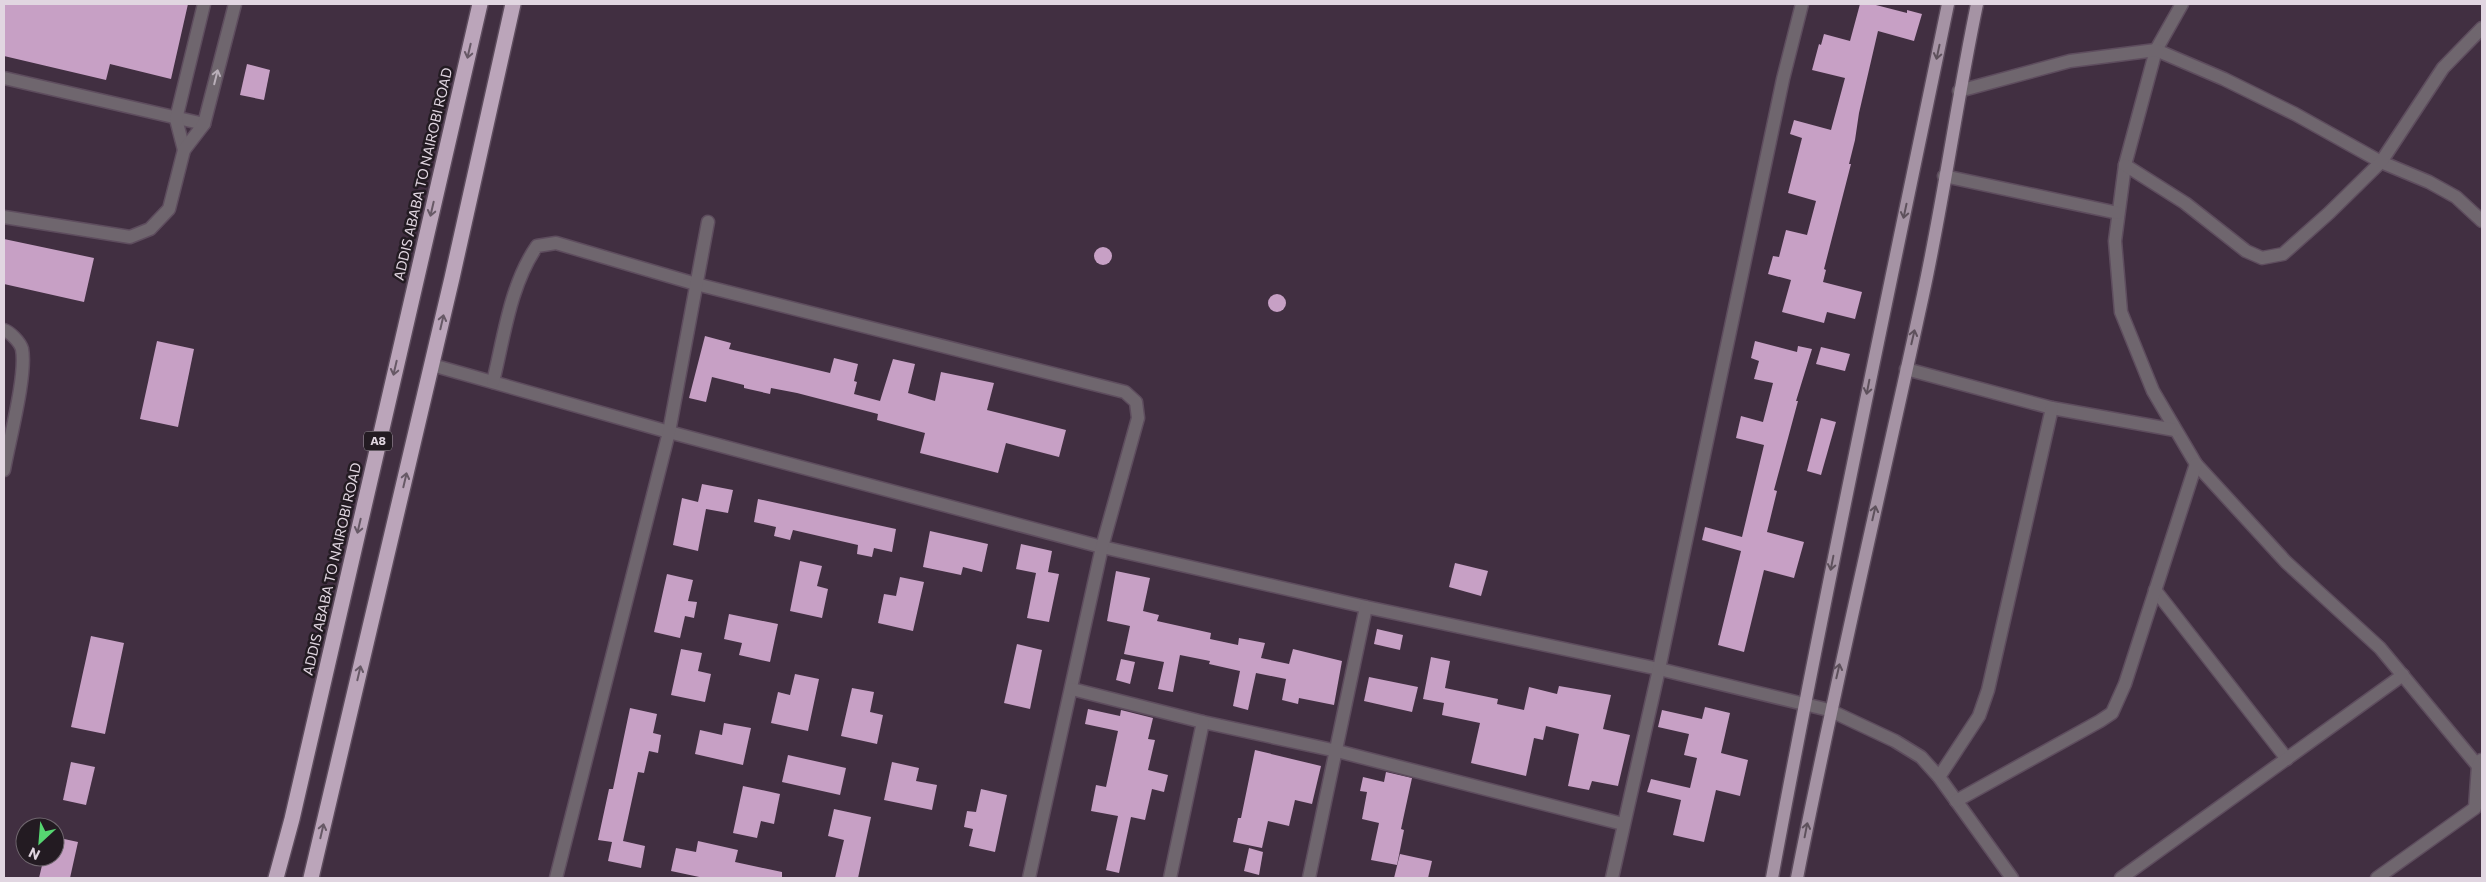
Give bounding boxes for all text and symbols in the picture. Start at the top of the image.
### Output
one-way arrow [464,43,473,59]
one-way arrow [1933,43,1942,59]
street label: ADDIS ABABA TO NAIROBI ROAD [390,66,455,282]
one-way arrow [212,69,221,85]
one-way arrow [427,201,436,217]
one-way arrow [1899,202,1909,218]
one-way arrow [438,315,447,331]
one-way arrow [1909,329,1918,345]
one-way arrow [390,359,399,375]
one-way arrow [1862,378,1872,394]
road number: A8 [364,432,392,451]
street label: ADDIS ABABA TO NAIROBI ROAD [299,461,364,677]
one-way arrow [401,473,410,489]
one-way arrow [1870,505,1879,521]
one-way arrow [354,518,363,534]
one-way arrow [1827,555,1837,571]
one-way arrow [1834,664,1843,680]
one-way arrow [355,665,364,681]
north arrow [15,817,65,867]
one-way arrow [318,823,327,839]
one-way arrow [1802,823,1811,839]
text: N [26,844,43,864]

